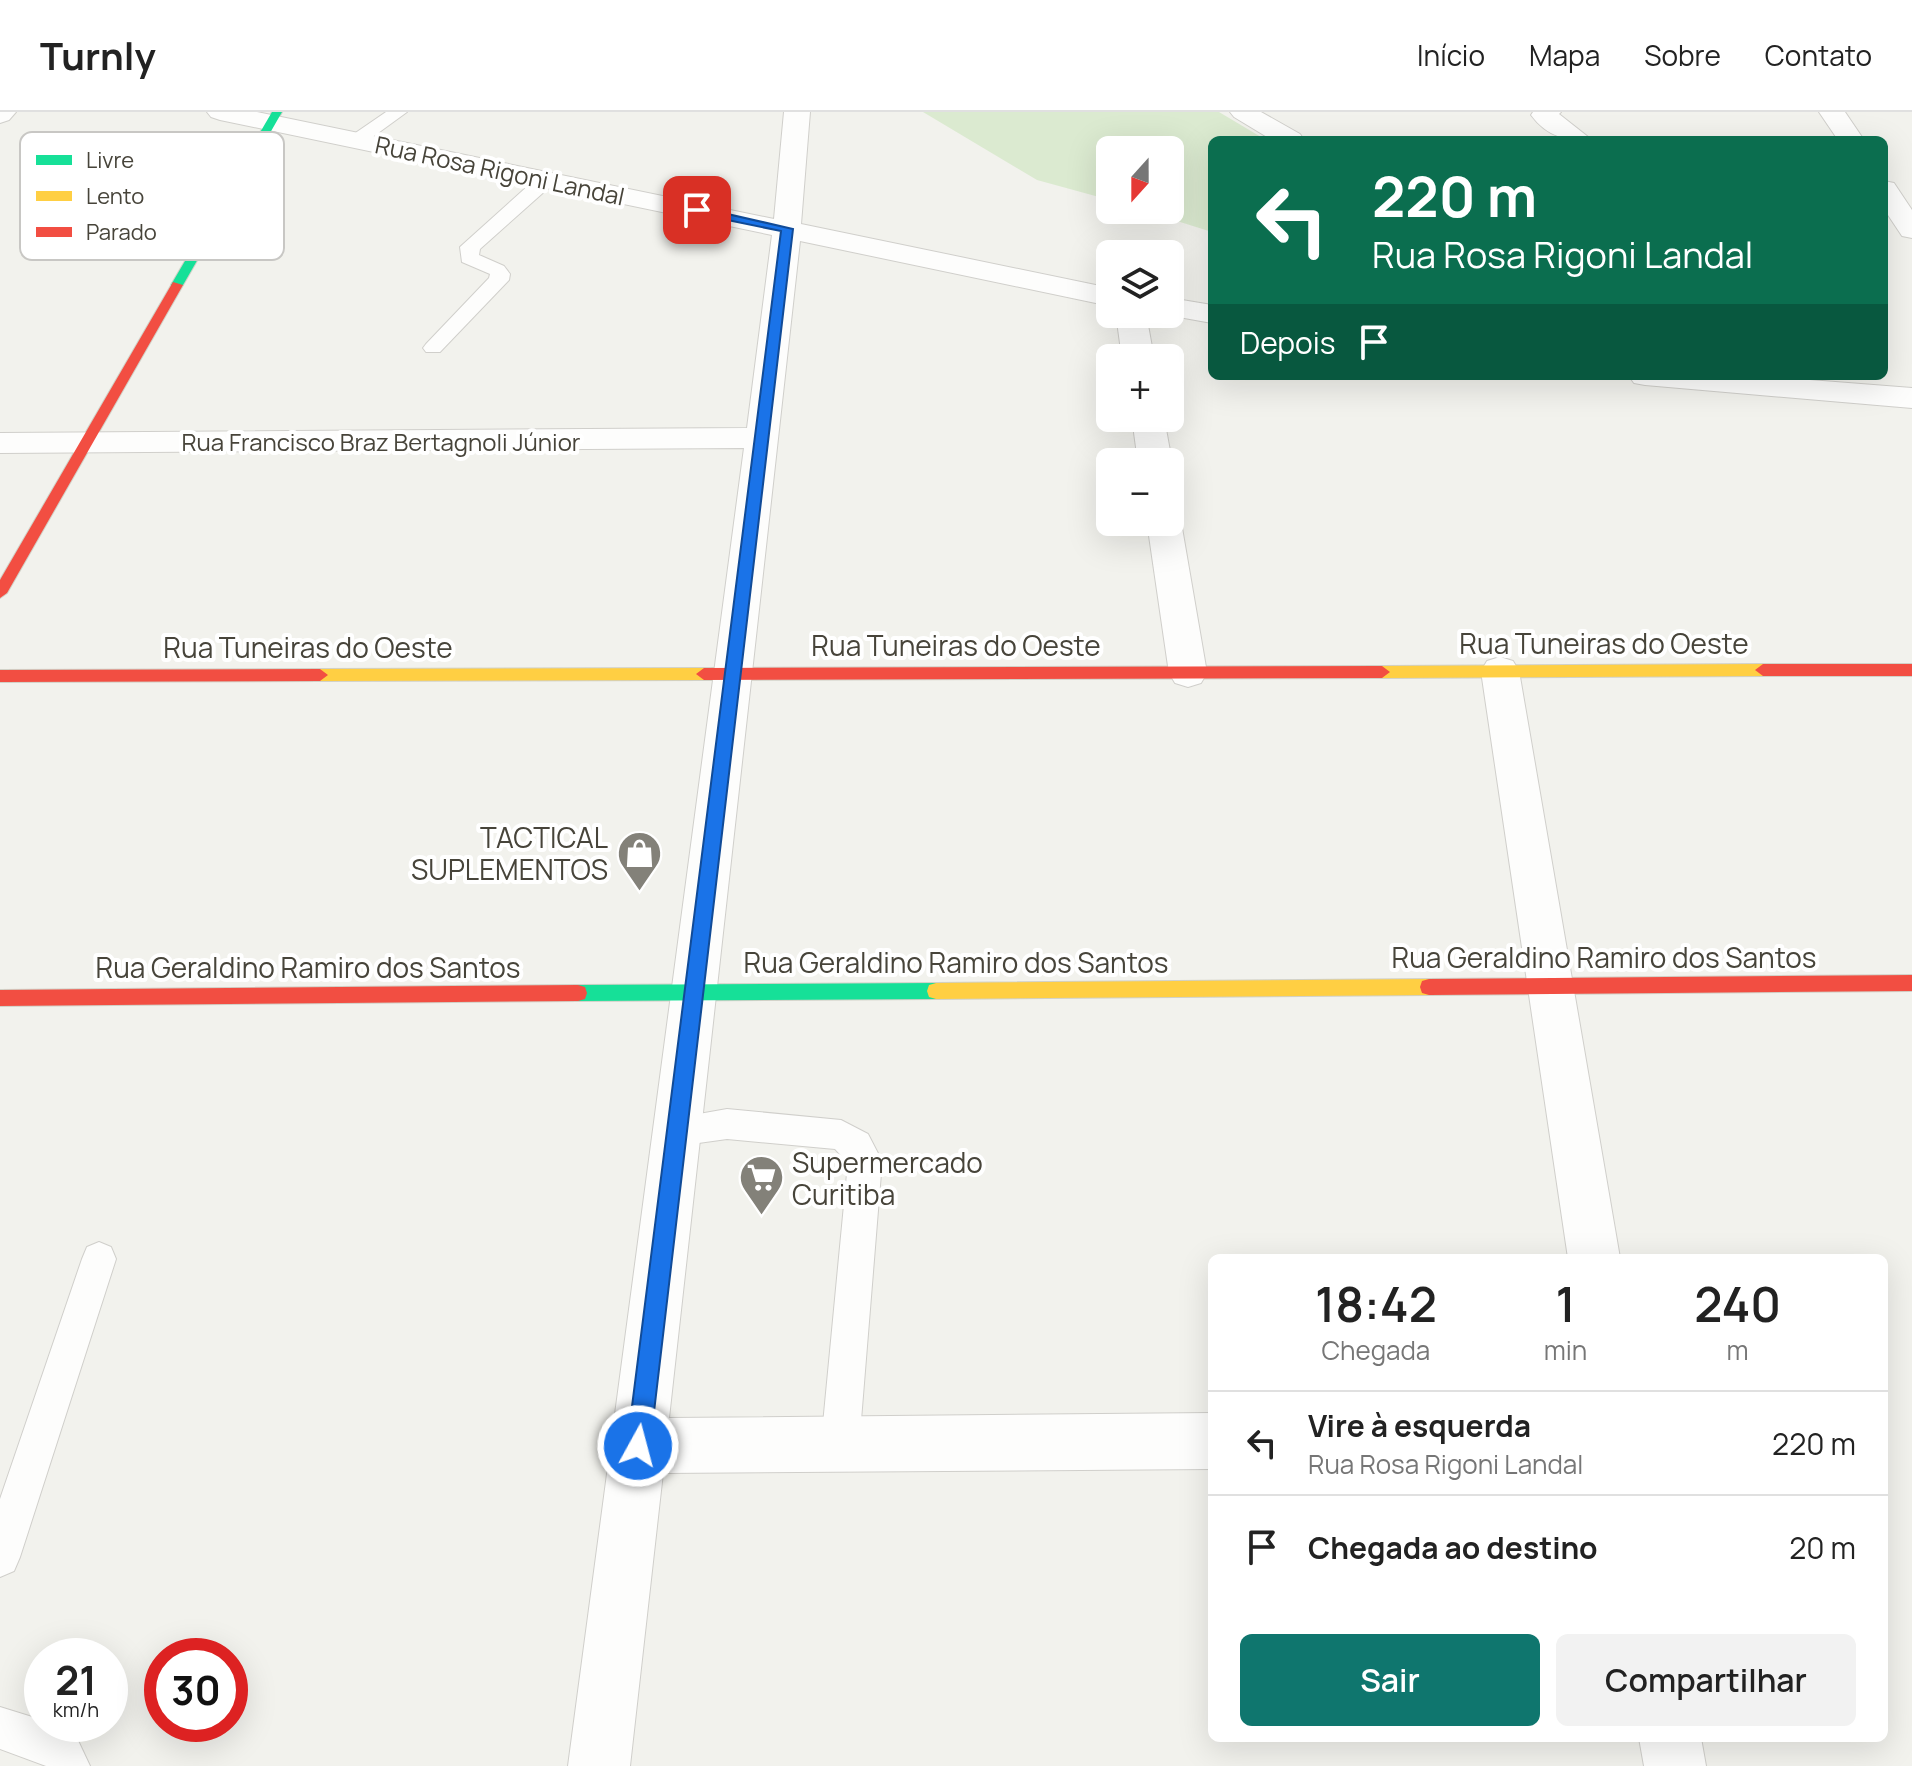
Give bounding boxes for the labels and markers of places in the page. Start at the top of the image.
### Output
pin [663,176,731,244]
place label: TACTICAL SUPLEMENTOS [411,818,608,888]
shop icon: TACTICAL SUPLEMENTOS [615,829,663,892]
place label: Supermercado Curitiba [792,1143,983,1213]
supermarket icon: Supermercado Curitiba [737,1154,785,1217]

